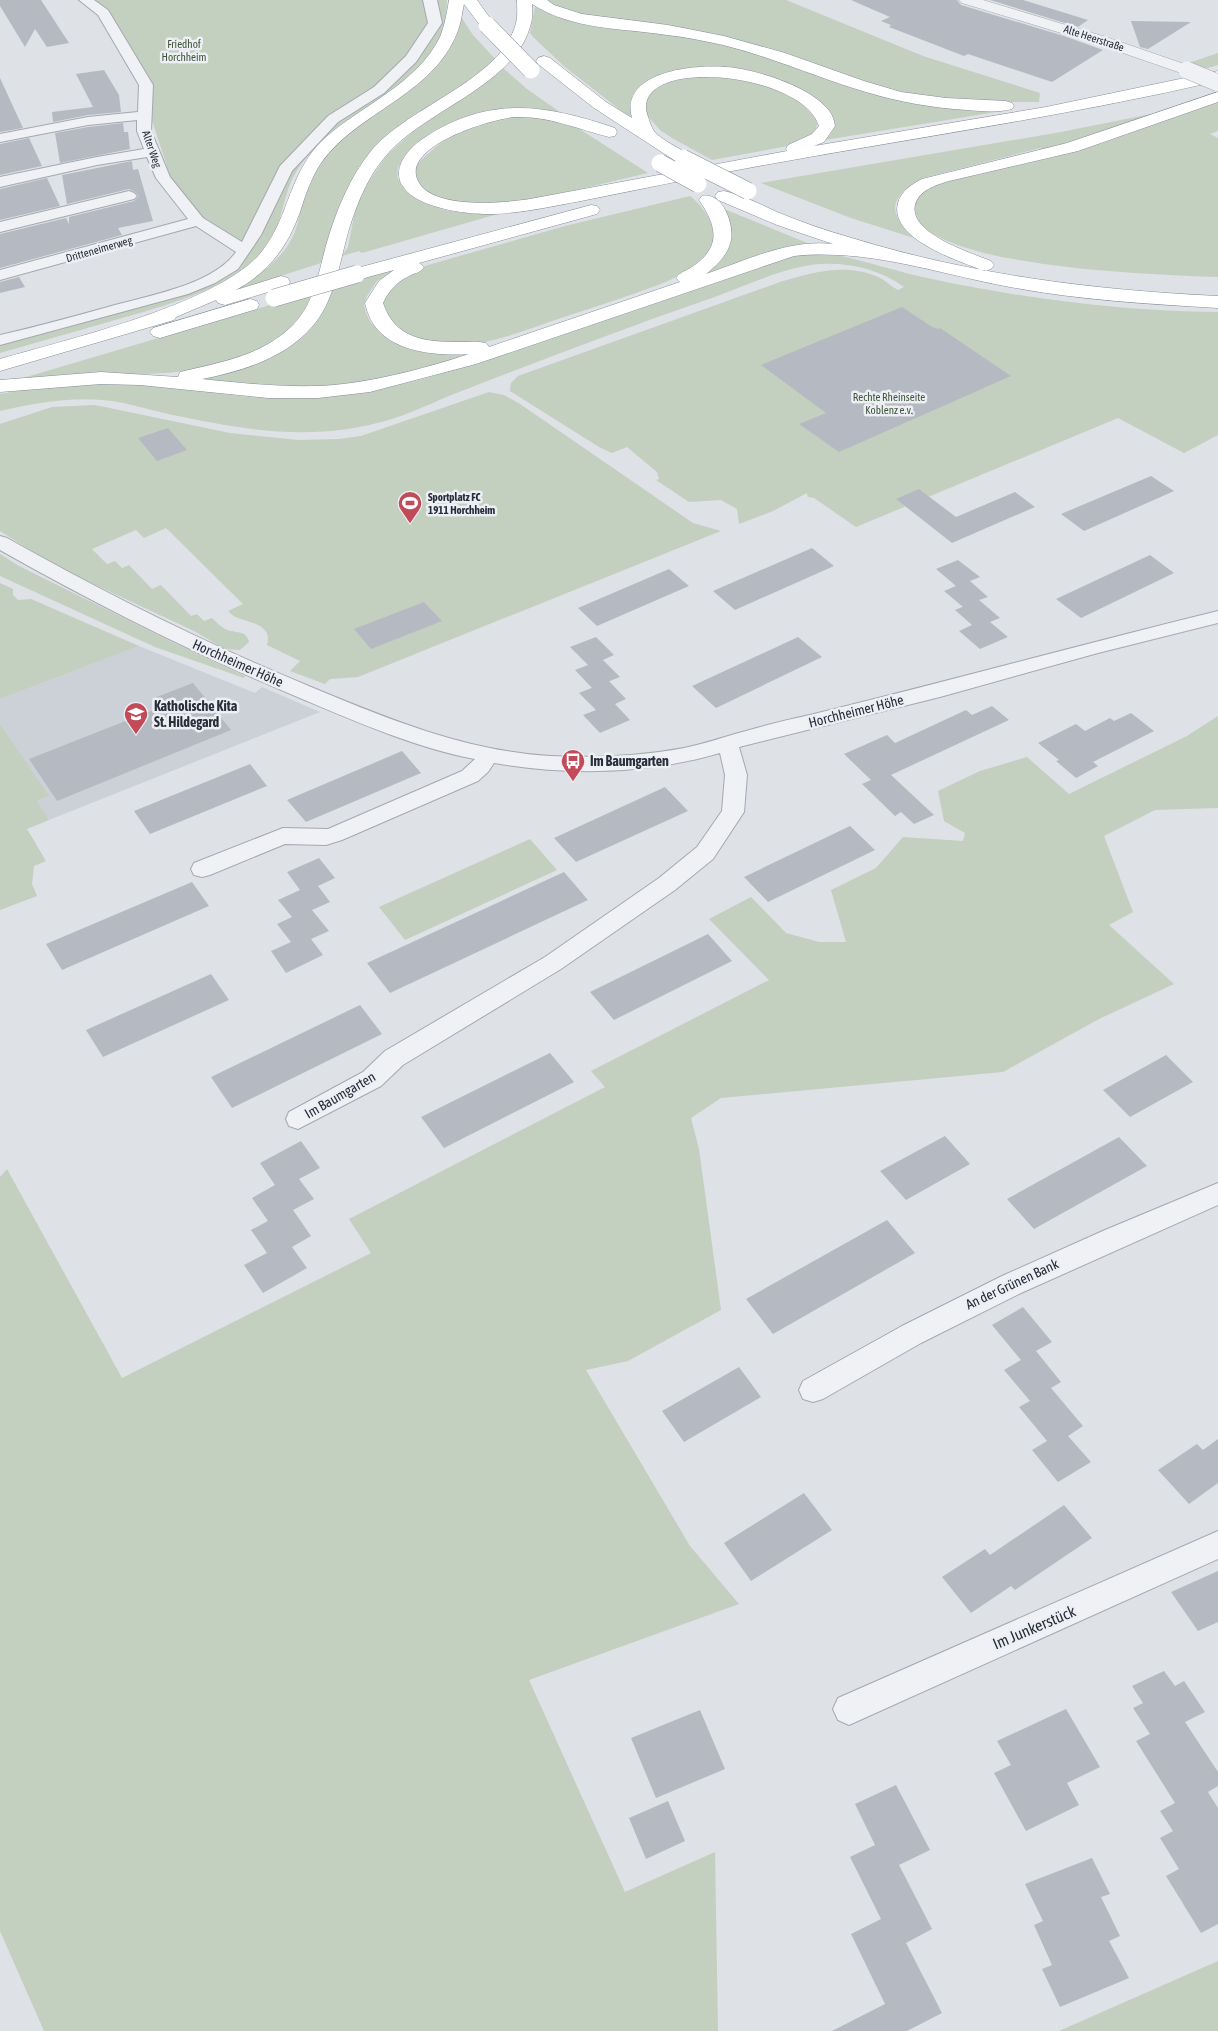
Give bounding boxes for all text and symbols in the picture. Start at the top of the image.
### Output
street label: Alte Heerstraße [1062,23,1126,53]
park label: Friedhof Horchheim [162,38,207,63]
street label: Alter Weg [140,129,164,169]
street label: Dritteneimerweg [64,234,134,264]
park label: Rechte Rheinseite Koblenz e.v. [853,391,925,416]
sports icon: Sportplatz FC 1911 Horchheim [397,490,423,524]
place label: Sportplatz FC 1911 Horchheim [428,491,495,516]
street label: Horchheimer Höhe [190,636,286,690]
street label: Horchheimer Höhe [807,691,905,731]
place label: Katholische Kita St. Hildegard [154,698,238,730]
school or university icon: Katholische Kita St. Hildegard [123,701,149,735]
bus stop icon: Im Baumgarten [560,748,586,782]
place label: Im Baumgarten [590,753,669,769]
street label: Im Baumgarten [302,1068,378,1122]
street label: An der Grünen Bank [963,1255,1061,1313]
street label: Im Junkerstück [990,1602,1078,1652]

